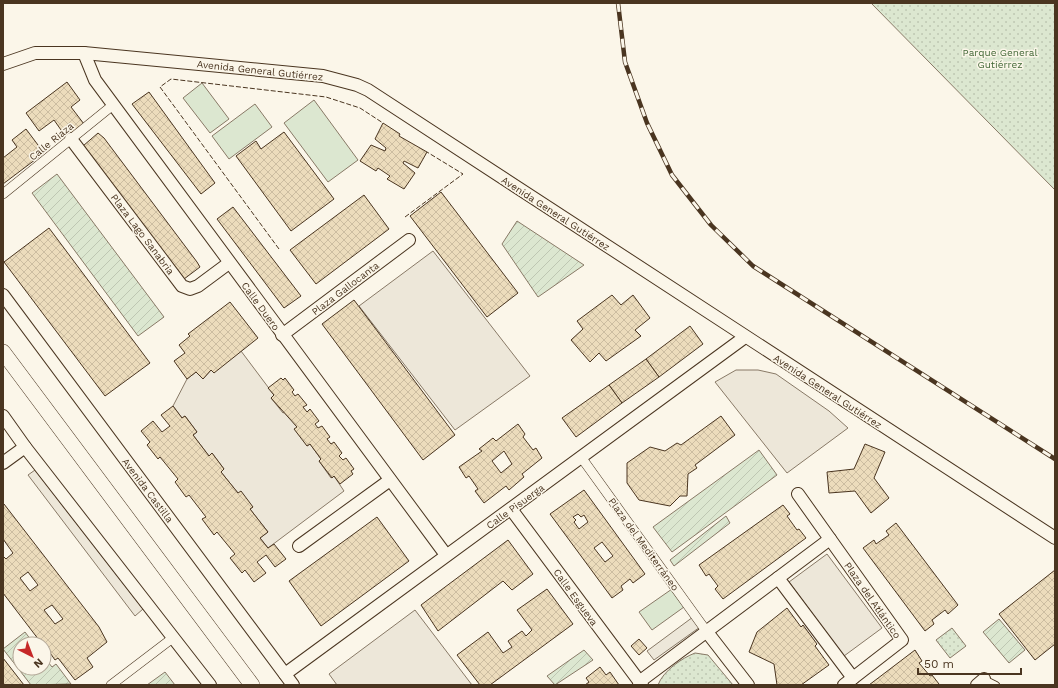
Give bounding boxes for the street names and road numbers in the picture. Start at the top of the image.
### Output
street label: Avenida General Gutiérrez [196,58,324,83]
street label: Calle Riaza [27,120,76,163]
street label: Avenida General Gutiérrez [499,174,612,253]
street label: Plaza Lago Sanabria [109,192,177,277]
street label: Plaza Gallocanta [310,259,381,317]
street label: Calle Duero [239,280,282,333]
street label: Avenida General Gutiérrez [771,352,884,431]
street label: Avenida Castilla [120,456,176,525]
street label: Calle Pisuerga [484,482,547,531]
street label: Plaza del Mediterráneo [606,496,681,593]
street label: Plaza del Atlántico [842,560,903,641]
street label: Calle Esgueva [551,567,600,628]

